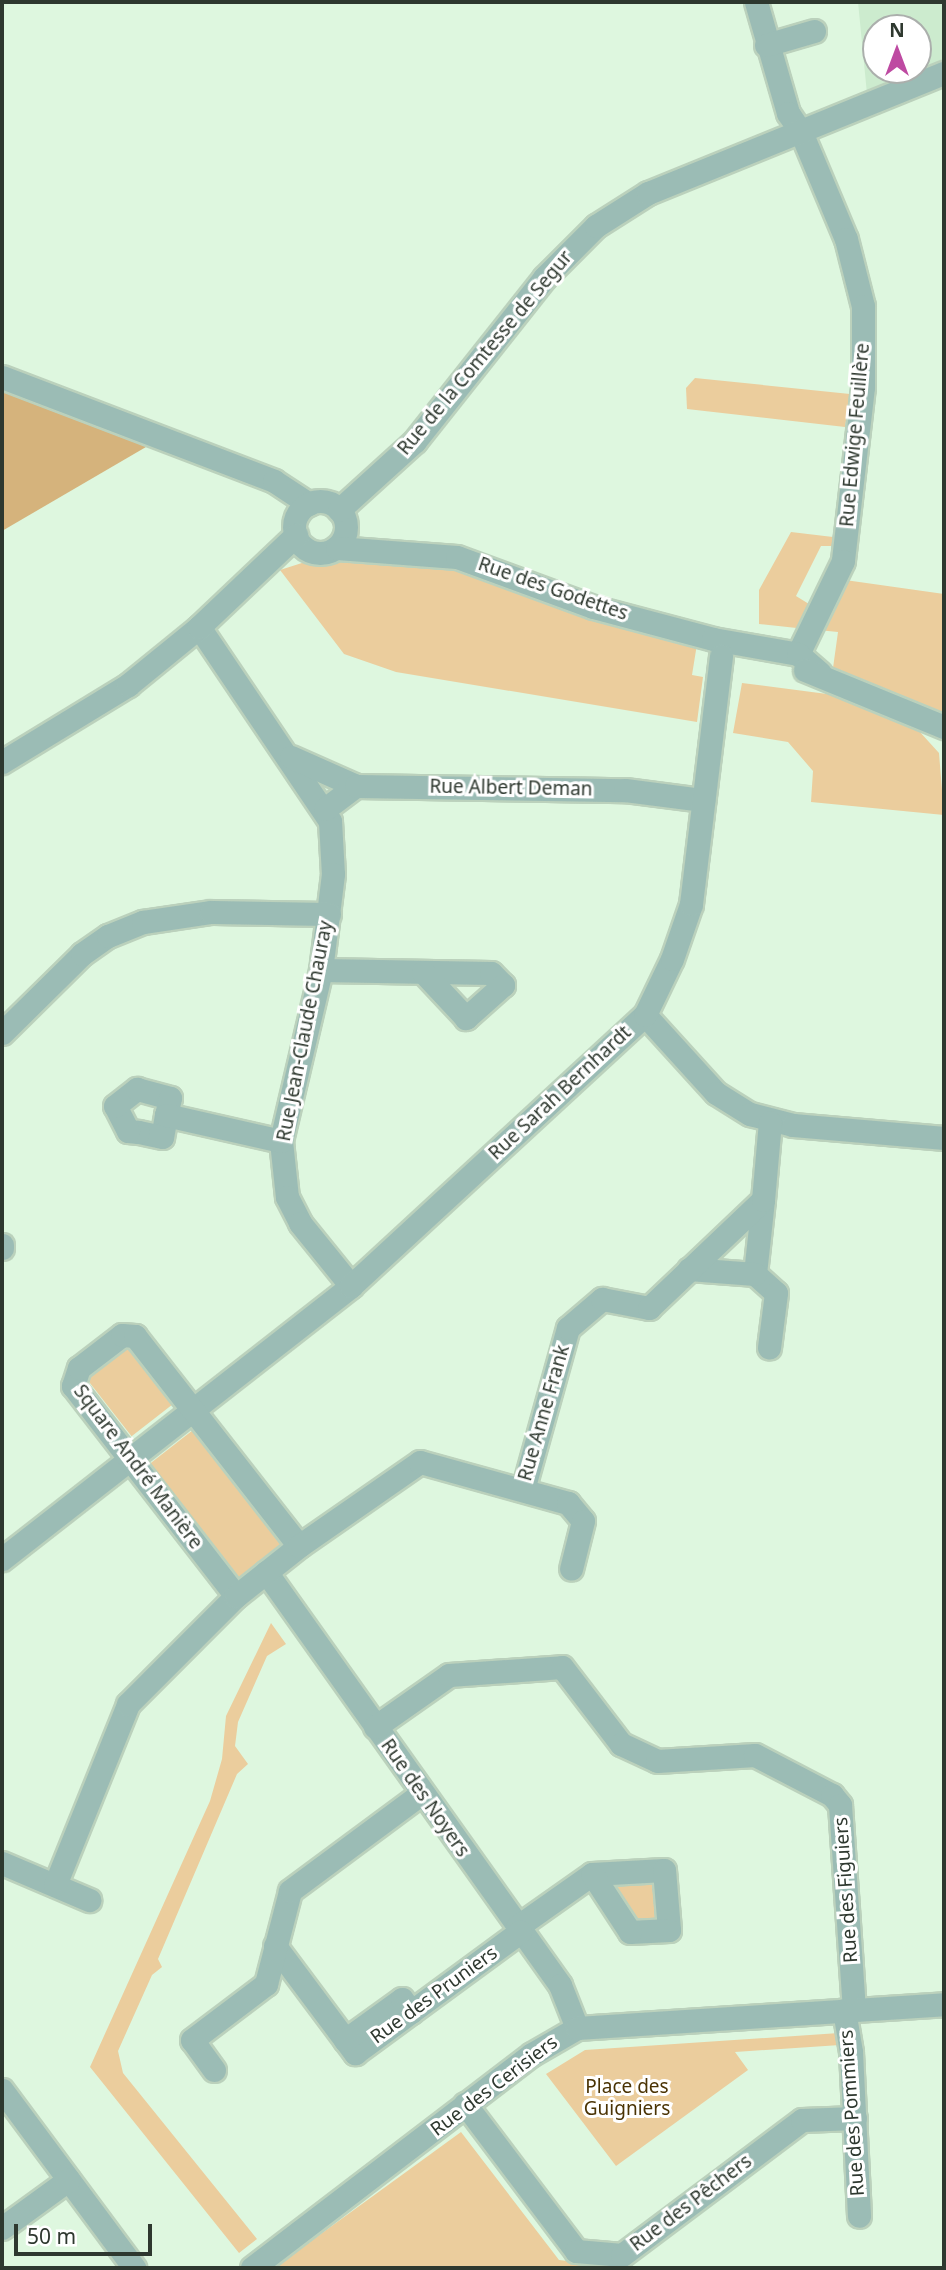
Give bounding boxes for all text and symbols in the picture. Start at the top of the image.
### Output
north arrow [862,14,932,84]
text: N [889,17,905,43]
street label: Rue de la Comtesse de Segur [393,246,577,460]
street label: Rue Edwige Feuillère [836,342,874,528]
street label: Rue des Godettes [475,553,631,625]
street label: Rue Albert Deman [429,775,593,801]
street label: Rue Jean-Claude Chauray [272,919,338,1143]
street label: Rue Sarah Bernhardt [484,1021,636,1165]
street label: Rue Anne Frank [514,1342,574,1484]
street label: Square André Manière [69,1380,207,1554]
street label: Rue des Noyers [376,1735,474,1861]
street label: Rue des Figuiers [830,1816,862,1964]
street label: Rue des Pruniers [366,1941,502,2049]
street label: Rue des Pommiers [835,2029,869,2197]
street label: Rue des Cerisiers [426,2031,562,2141]
park label: Place des Guigniers [584,2076,670,2120]
street label: Rue des Pêchers [626,2150,756,2256]
scale bar [18,2210,156,2254]
text: 50 m [27,2222,76,2250]

